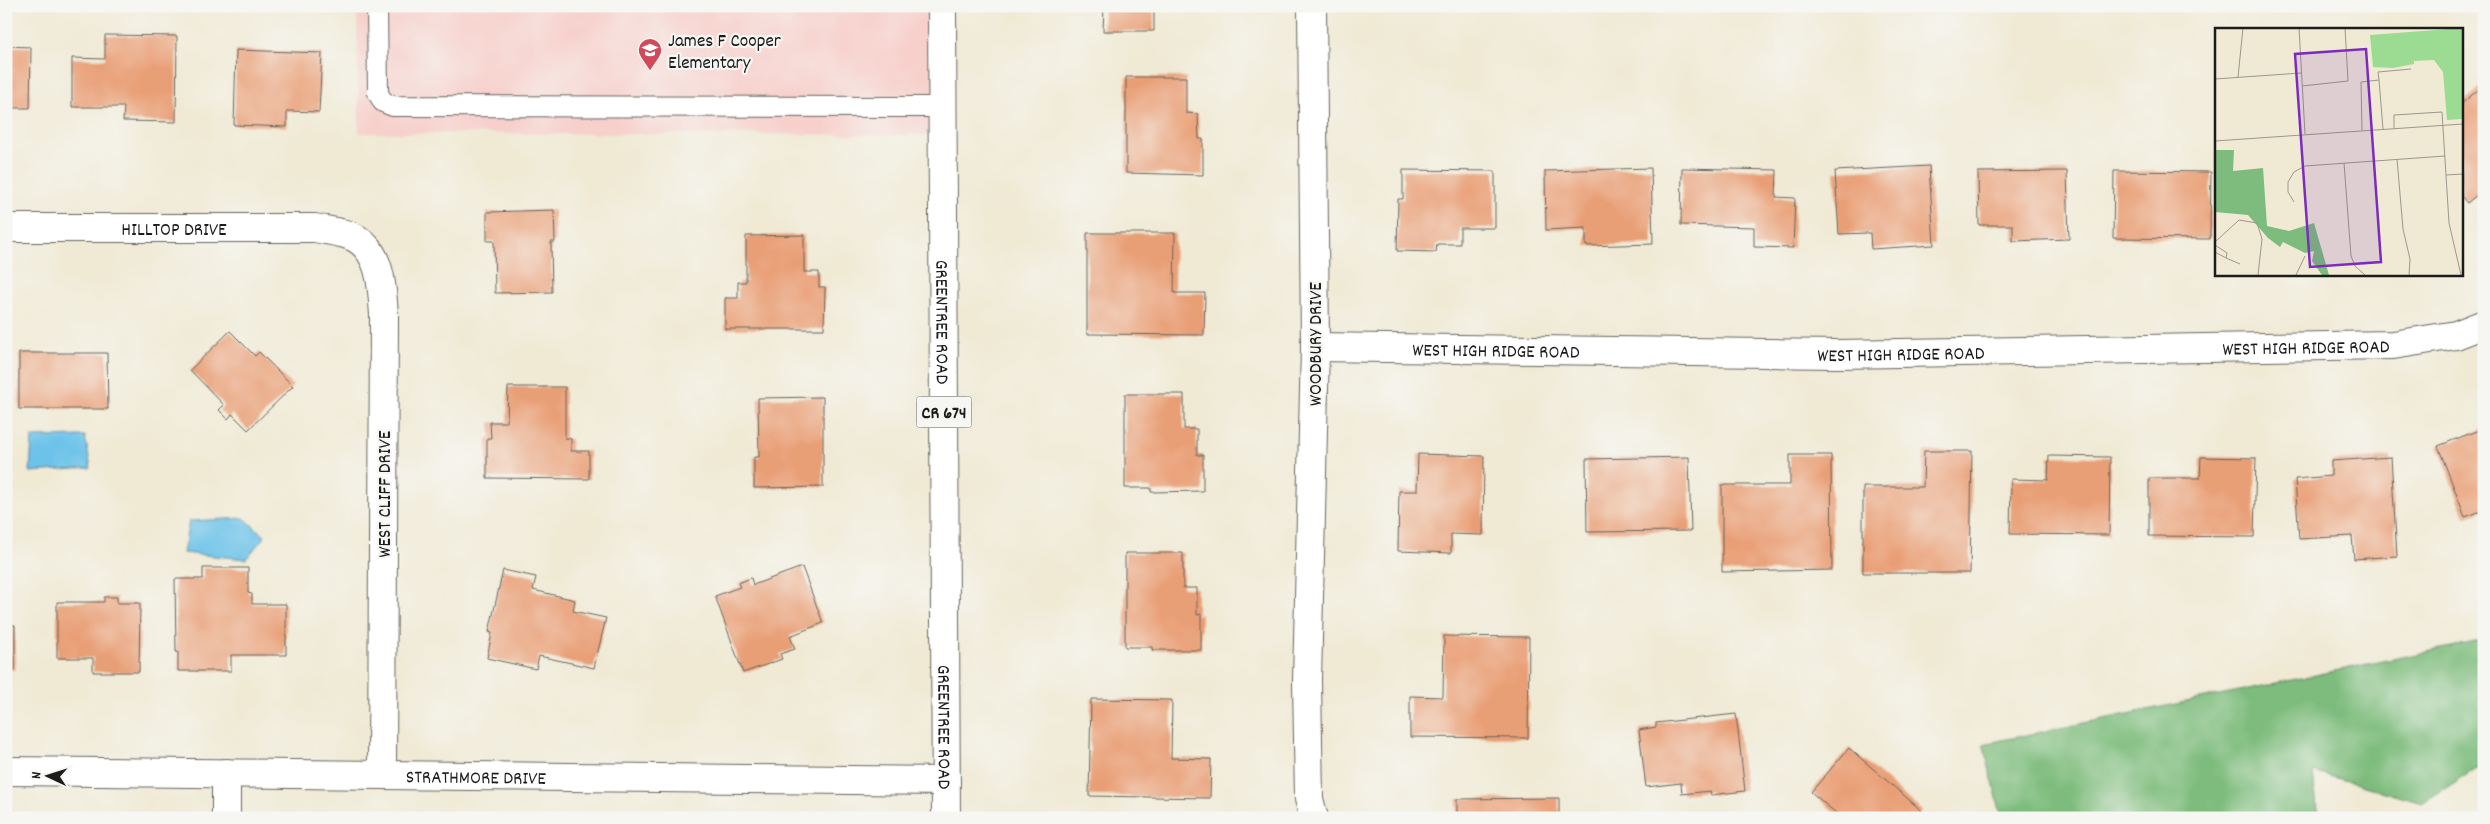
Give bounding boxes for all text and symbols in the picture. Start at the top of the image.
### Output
inset map [2215,28,2462,275]
place label: James F Cooper Elementary [668,29,781,78]
school or university icon: James F Cooper Elementary [637,37,663,71]
street label: HILLTOP DRIVE [121,218,227,245]
street label: GREENTREE ROAD [926,260,954,384]
street label: WOODBURY DRIVE [1304,282,1331,406]
street label: WEST HIGH RIDGE ROAD [2222,335,2390,365]
street label: WEST HIGH RIDGE ROAD [1412,338,1580,368]
street label: WEST HIGH RIDGE ROAD [1817,342,1985,371]
road number: CR 674 [916,397,972,428]
street label: WEST CLIFF DRIVE [373,430,400,557]
street label: GREENTREE ROAD [928,665,956,789]
north arrow [22,752,72,802]
street label: STRATHMORE DRIVE [406,765,546,794]
text: N [27,771,47,779]

